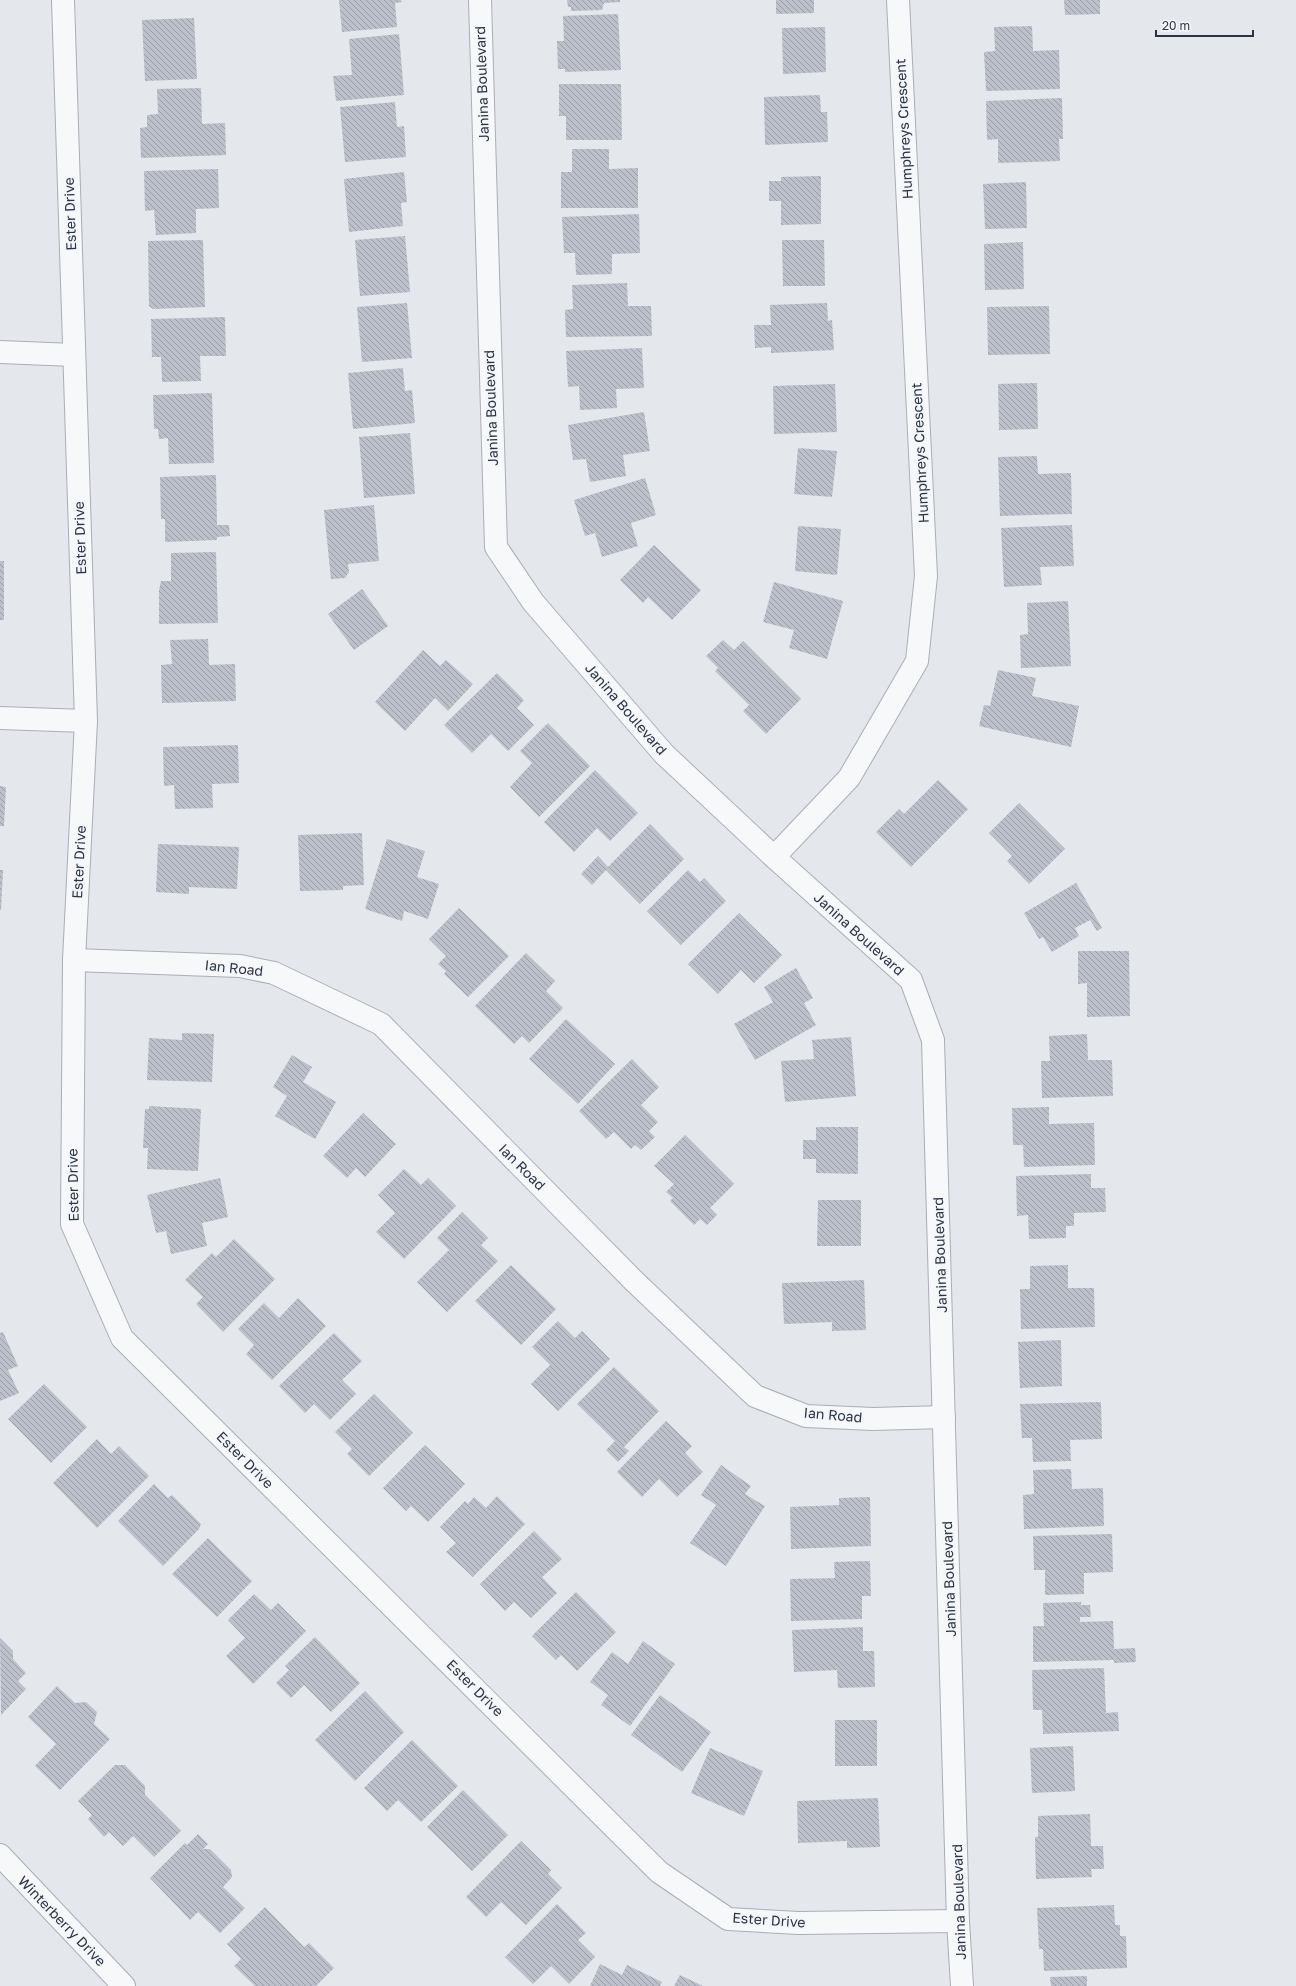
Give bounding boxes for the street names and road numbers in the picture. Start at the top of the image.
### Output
street label: Janina Boulevard [471,26,492,142]
street label: Humphreys Crescent [891,58,916,200]
street label: Ester Drive [60,177,79,251]
street label: Janina Boulevard [480,350,501,466]
street label: Humphreys Crescent [907,382,932,524]
street label: Ester Drive [70,501,89,575]
street label: Janina Boulevard [582,659,671,758]
street label: Ester Drive [68,825,89,899]
street label: Janina Boulevard [811,889,908,979]
street label: Ian Road [204,956,264,979]
street label: Ian Road [496,1140,549,1193]
street label: Ester Drive [63,1148,82,1222]
street label: Janina Boulevard [929,1197,950,1313]
street label: Ian Road [803,1403,863,1426]
street label: Ester Drive [213,1428,277,1492]
street label: Janina Boulevard [938,1521,959,1637]
street label: Ester Drive [443,1656,507,1720]
street label: Janina Boulevard [948,1844,969,1960]
street label: Winterberry Drive [15,1872,110,1969]
street label: Ester Drive [732,1908,806,1931]

